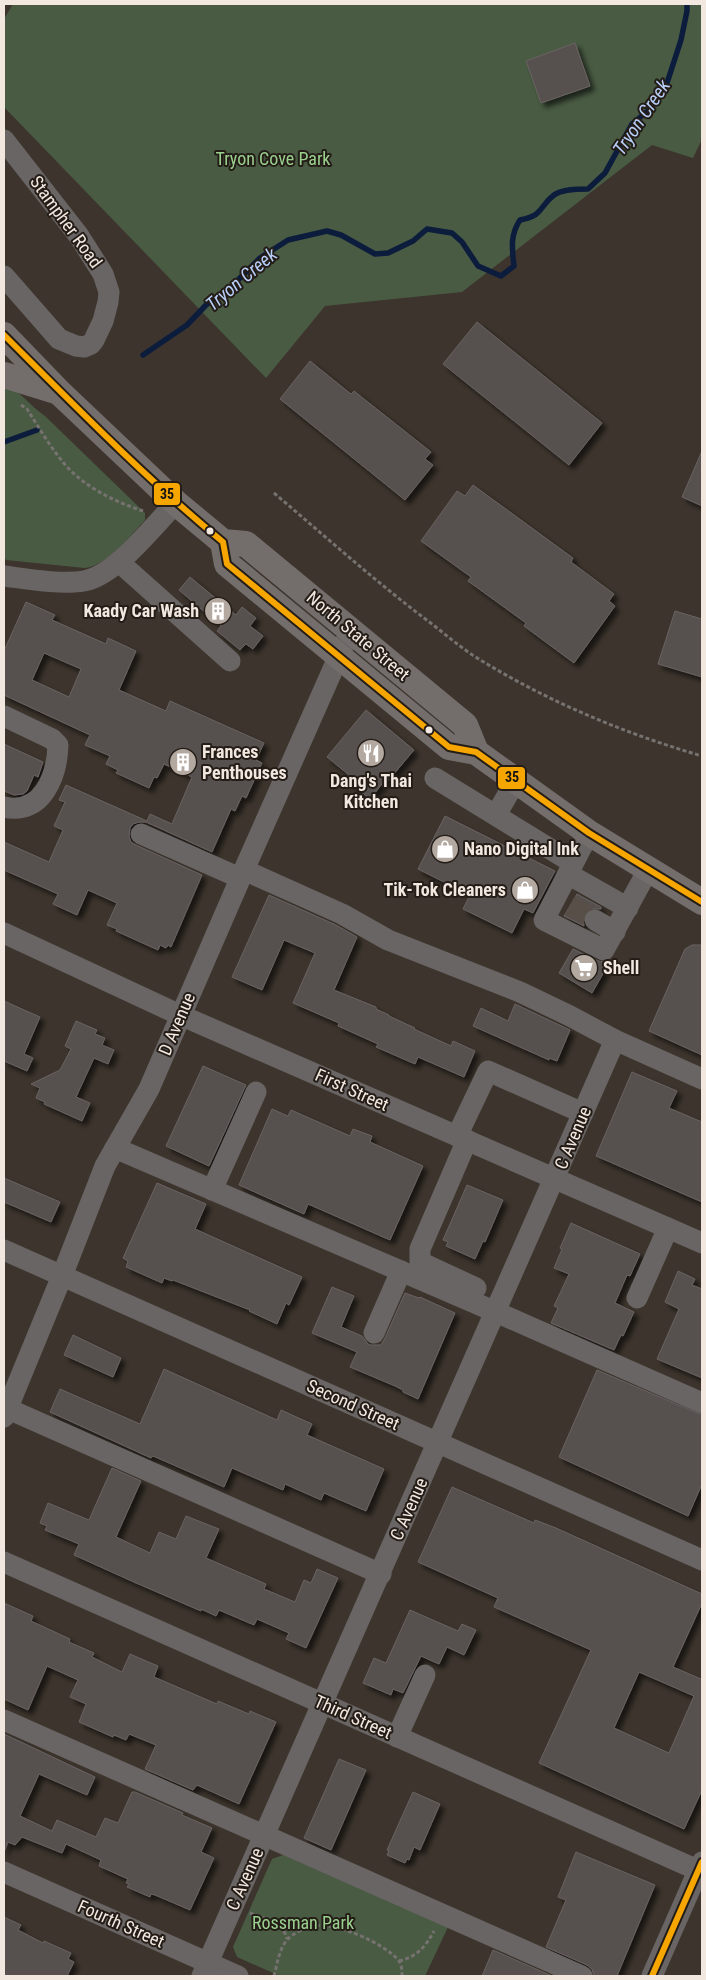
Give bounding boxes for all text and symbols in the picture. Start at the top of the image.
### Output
water label: Tryon Creek [608,75,675,159]
park label: Tryon Cove Park [216,148,330,169]
street label: Stampher Road [26,172,107,272]
water label: Tryon Creek [201,242,282,316]
line badge: 35 [153,482,181,506]
text: 35 [160,486,174,502]
unlabelled marker [205,526,215,536]
street label: North State Street [303,587,414,685]
building icon: Kaady Car Wash [203,596,233,626]
place label: Kaady Car Wash [83,600,199,621]
unlabelled marker [424,725,434,735]
restaurant icon: Dang's Thai Kitchen [356,738,386,768]
place label: Frances Penthouses [202,741,287,783]
building icon: Frances Penthouses [168,747,198,777]
line badge: 35 [497,766,526,790]
text: 35 [505,769,519,785]
place label: Dang's Thai Kitchen [330,770,412,812]
shop icon: Nano Digital Ink [430,834,460,864]
place label: Nano Digital Ink [464,838,579,859]
shop icon: Tik-Tok Cleaners [510,875,540,905]
place label: Tik-Tok Cleaners [383,879,506,900]
supermarket icon: Shell [569,953,599,983]
place label: Shell [603,957,639,978]
street label: D Avenue [154,989,199,1058]
street label: First Street [312,1064,392,1115]
street label: C Avenue [550,1103,595,1172]
street label: Second Street [304,1375,403,1434]
street label: C Avenue [385,1474,432,1543]
street label: Third Street [311,1690,395,1743]
street label: C Avenue [221,1844,268,1913]
street label: Fourth Street [75,1895,168,1952]
park label: Rossman Park [252,1912,354,1933]

